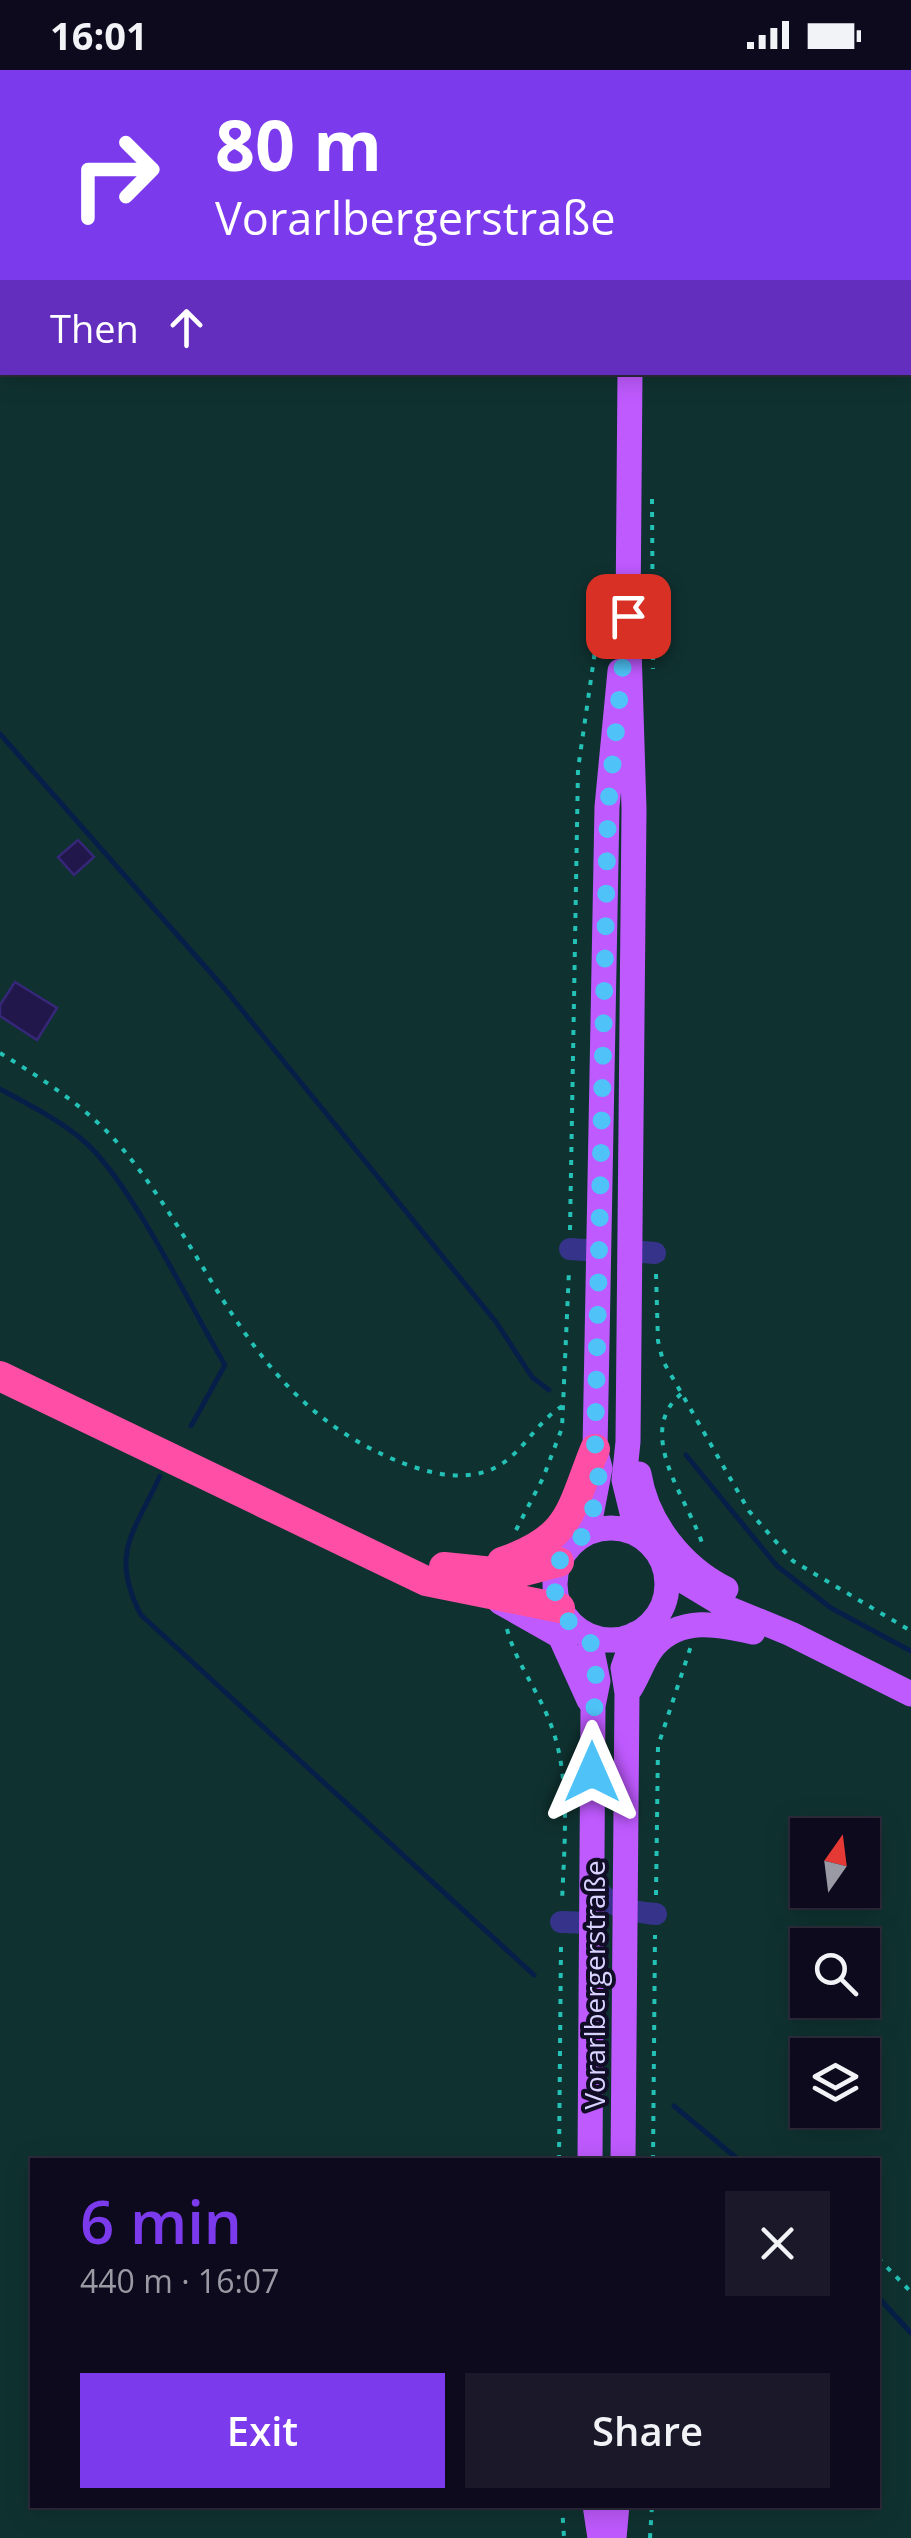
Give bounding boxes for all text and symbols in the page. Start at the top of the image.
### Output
text: 16:01 [50,9,148,61]
text: 80 m [215,96,382,192]
icon: right [50,110,180,240]
text: Vorarlbergerstraße [215,187,616,248]
icon: ahead [159,300,214,355]
text: Then [50,302,139,354]
pin [586,574,671,659]
icon: arrive [601,589,656,644]
position arrow [540,1720,644,1824]
north arrow [790,1818,880,1908]
map controls [790,1818,880,2128]
street label: Vorarlbergerstraße [575,1860,613,2110]
button: search [790,1928,880,2018]
button: layers [790,2038,880,2128]
text: 6 min [80,2180,242,2262]
button: close [725,2191,830,2296]
text: 440 m · 16:07 [80,2259,279,2302]
button: Exit [80,2373,445,2488]
button: Share [465,2373,830,2488]

